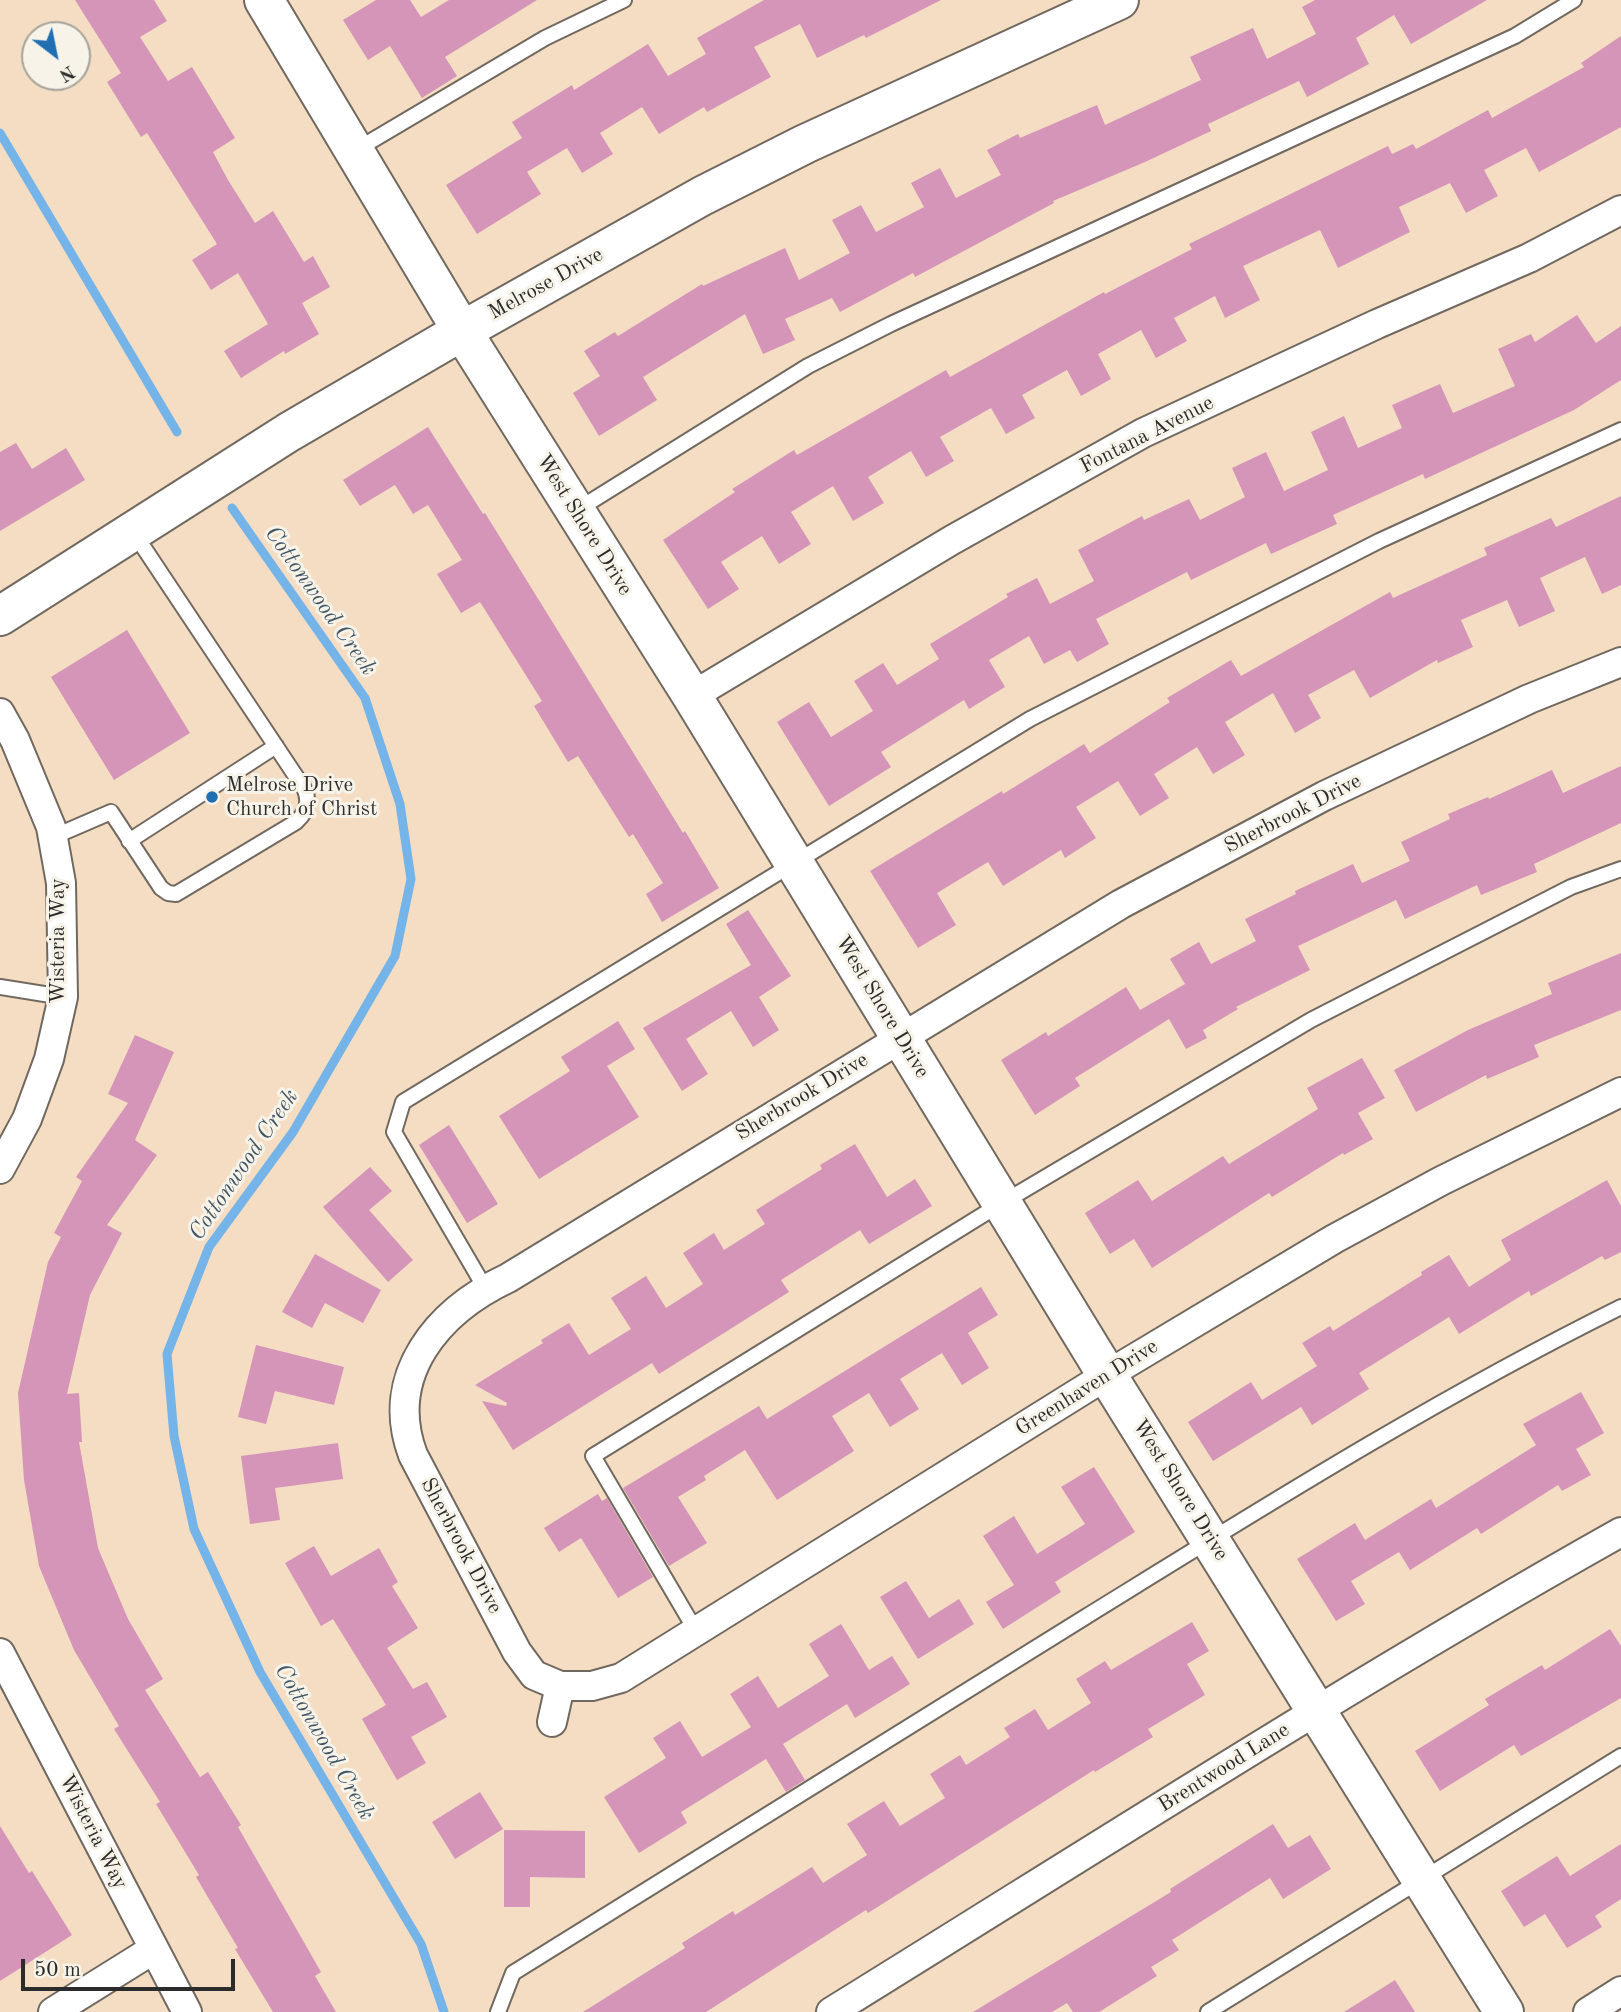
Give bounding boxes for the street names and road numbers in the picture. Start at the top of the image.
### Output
street label: Melrose Drive [484,242,608,326]
street label: Fontana Avenue [1076,391,1218,479]
street label: West Shore Drive [530,450,638,600]
street label: Sherbrook Drive [1220,769,1366,859]
street label: Wisteria Way [45,878,71,1004]
street label: West Shore Drive [830,931,934,1083]
street label: Sherbrook Drive [731,1048,873,1146]
street label: Greenhaven Drive [1011,1334,1163,1442]
street label: West Shore Drive [1126,1415,1234,1565]
street label: Sherbrook Drive [415,1474,507,1618]
street label: Brentwood Lane [1154,1718,1294,1818]
street label: Wisteria Way [53,1770,133,1894]

